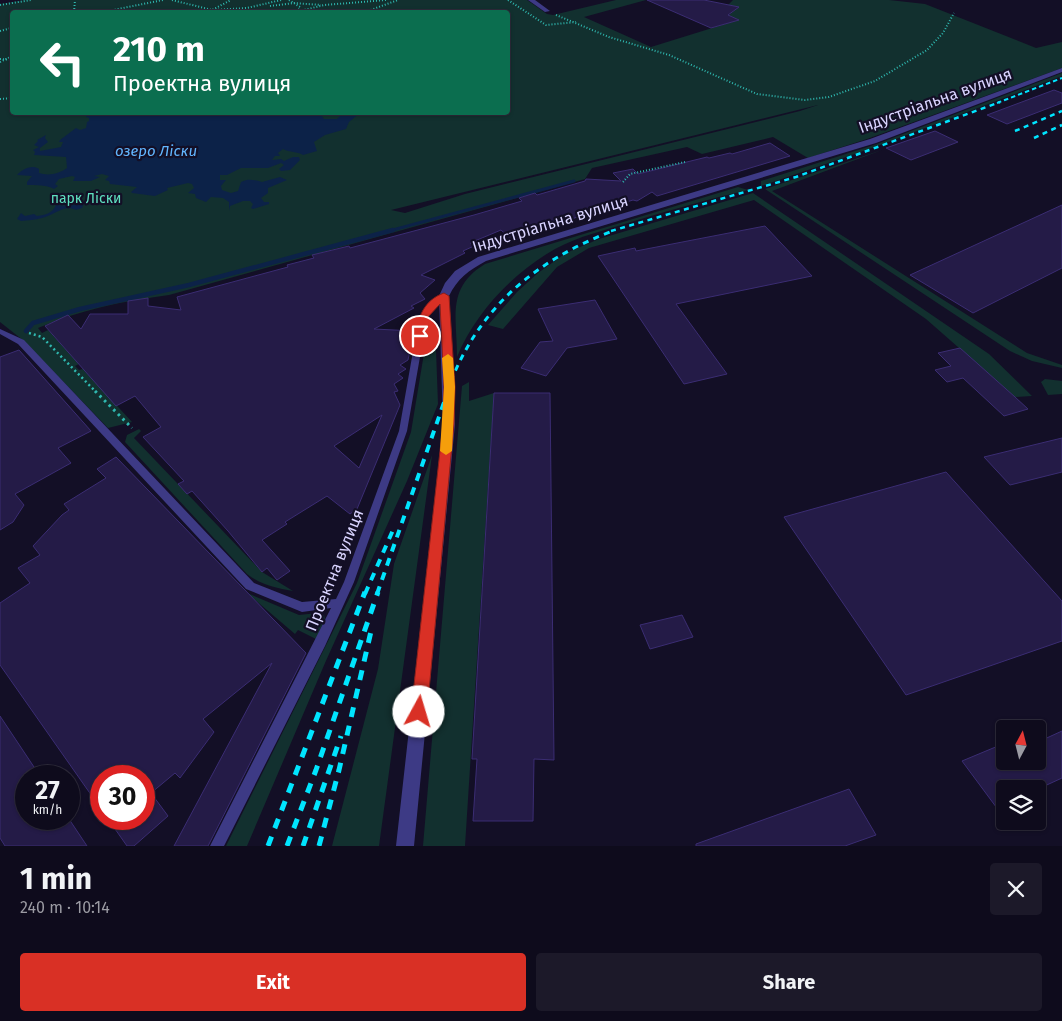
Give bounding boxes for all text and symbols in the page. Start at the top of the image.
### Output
text: 210 m [113,28,205,70]
icon: left [30,30,95,95]
street label: Індустріальна вулиця [856,64,1014,137]
text: Проектна вулиця [113,70,292,97]
water label: озеро Ліски [115,142,197,160]
park label: парк Ліски [51,190,121,207]
street label: Індустріальна вулиця [470,191,630,256]
pin [399,315,441,357]
icon: arrive [406,322,434,350]
street label: Проектна вулиця [301,506,368,634]
position arrow [392,685,444,737]
north arrow [996,720,1046,770]
map controls [996,720,1046,830]
speed limit sign: 30 [90,765,155,830]
text: 27 [35,776,60,806]
button: layers [996,780,1046,830]
text: km/h [33,803,62,817]
text: 1 min [20,861,92,897]
button: close [990,863,1042,915]
text: 240 m · 10:14 [20,898,110,917]
button: Exit [20,953,526,1011]
button: Share [536,953,1042,1011]

